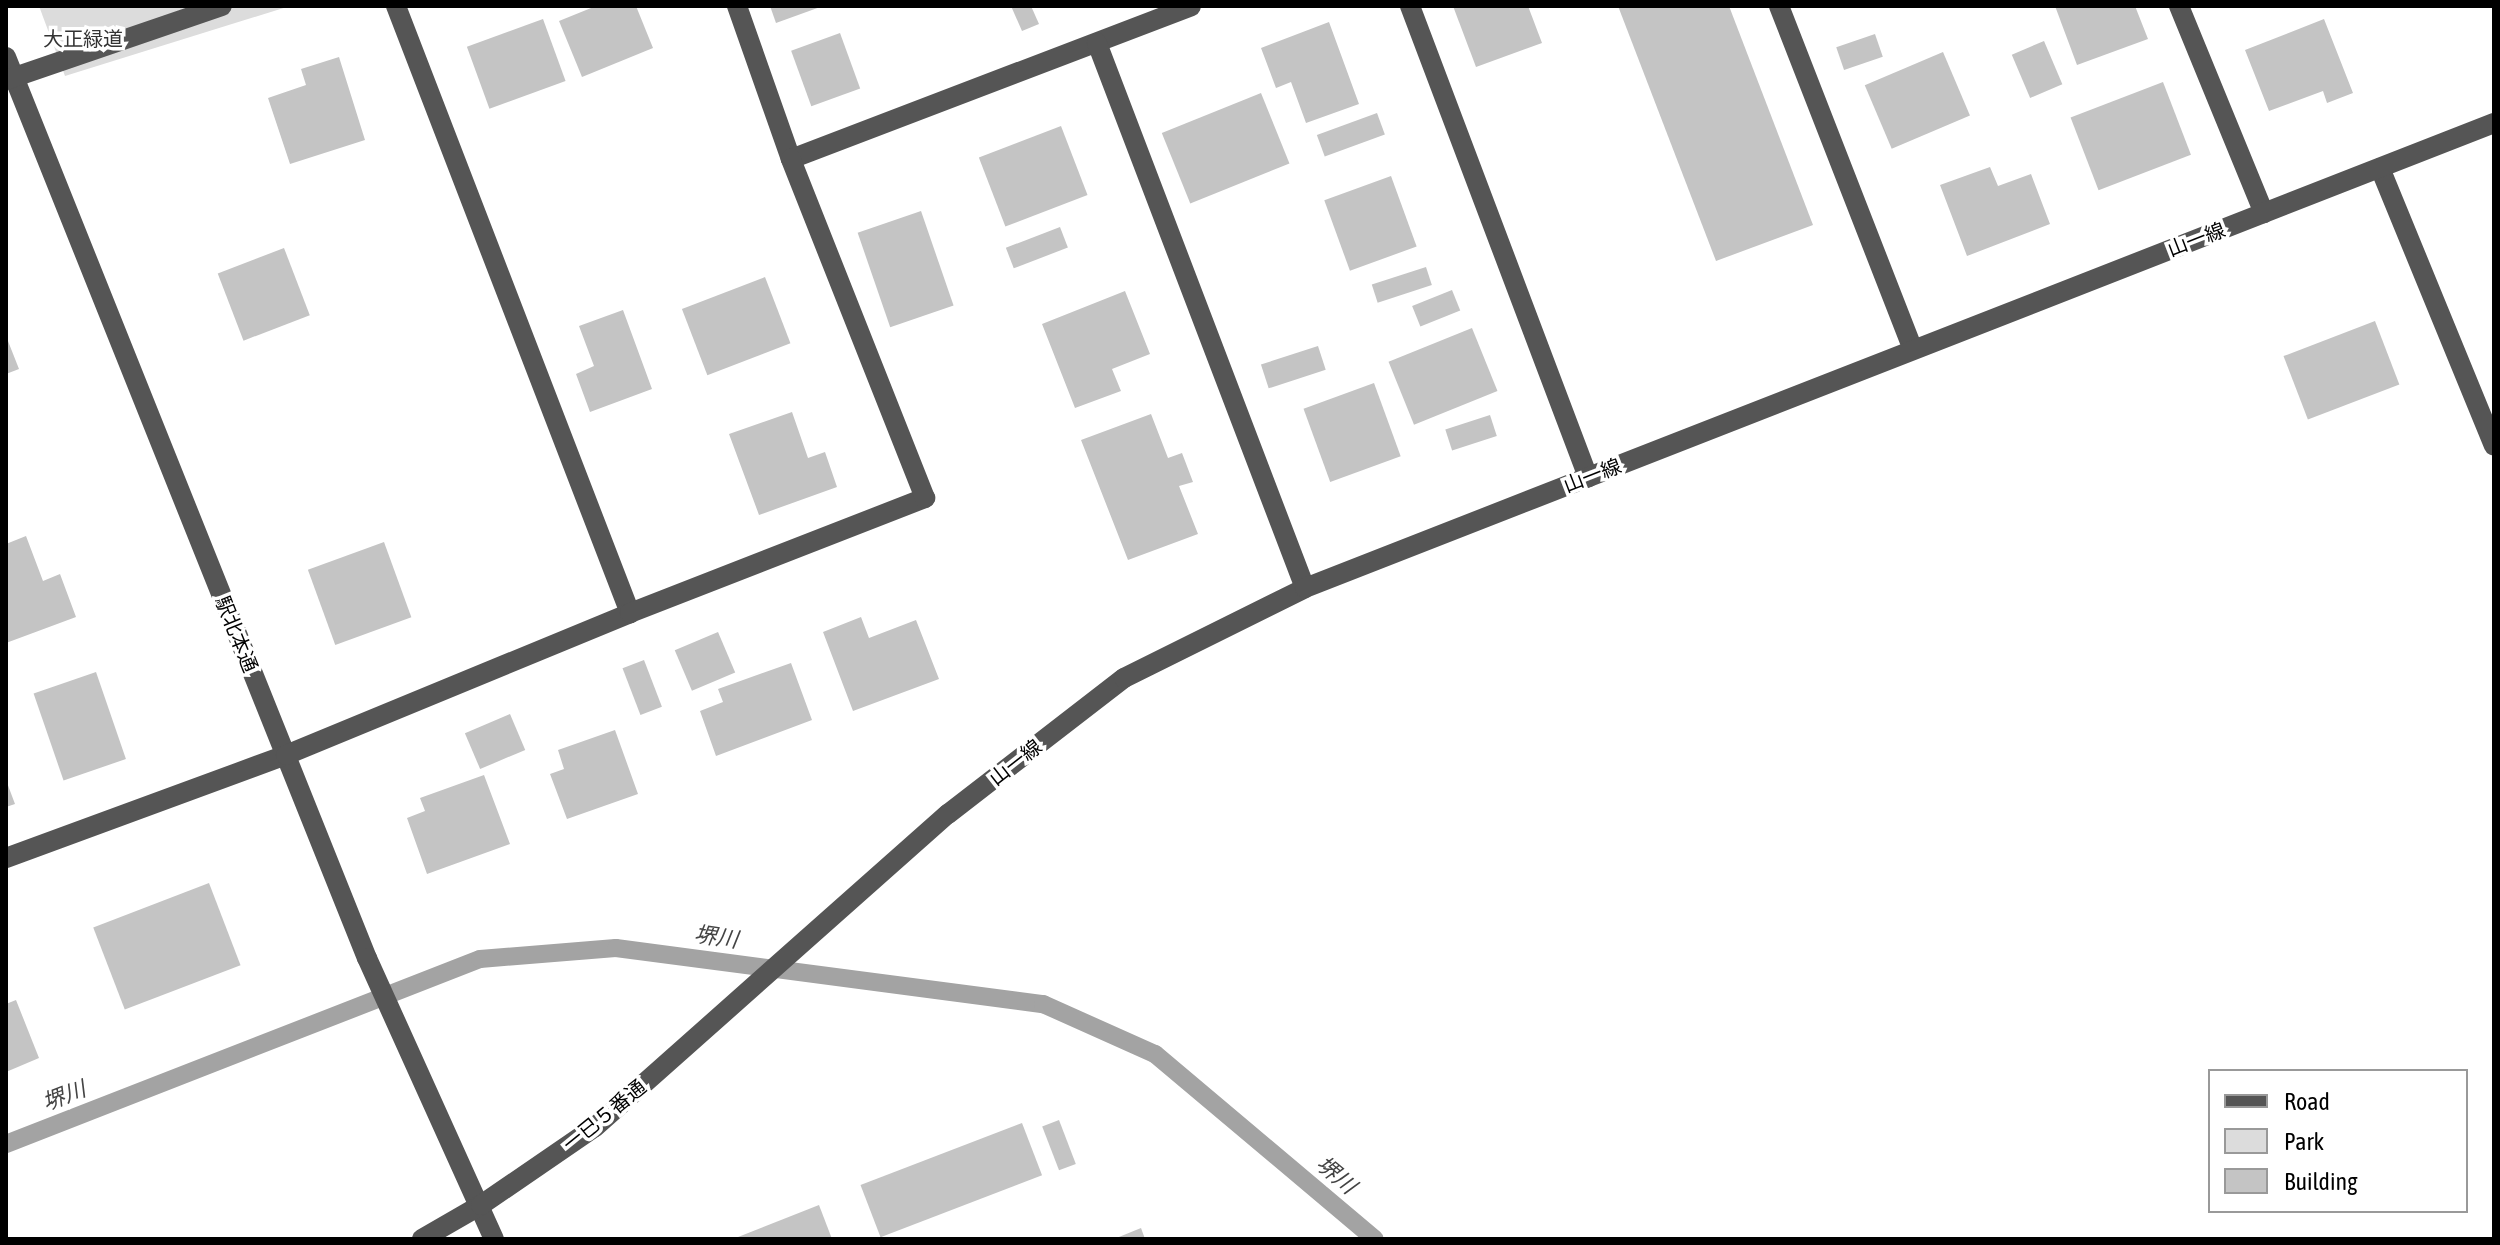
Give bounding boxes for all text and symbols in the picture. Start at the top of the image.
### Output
park label: 大正緑道 [43,26,123,50]
street label: 山一線 [2164,217,2228,261]
street label: 山一線 [1560,453,1624,497]
street label: 駅北本通 [211,592,263,676]
street label: 山一線 [984,734,1046,790]
water label: 堺川 [692,921,740,953]
legend [2208,1069,2468,1213]
street label: 一已５番通 [558,1074,650,1156]
water label: 堺川 [39,1076,89,1116]
text: Road [2284,1088,2330,1115]
text: Park [2284,1128,2324,1155]
water label: 堺川 [1311,1151,1361,1199]
text: Building [2284,1168,2357,1195]

